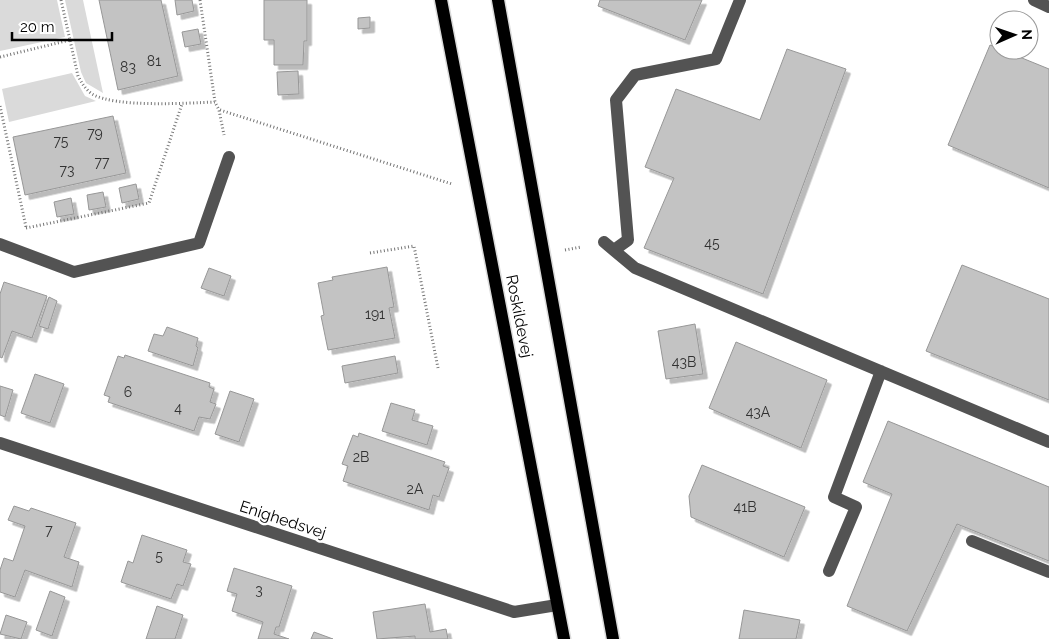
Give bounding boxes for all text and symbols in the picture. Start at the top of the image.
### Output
scale bar [12,10,112,42]
north arrow [989,10,1039,60]
text: 20 m [20,18,55,36]
text: N [1019,29,1035,40]
house number: 81 [147,53,161,69]
house number: 83 [120,59,136,75]
house number: 79 [87,125,103,141]
house number: 75 [54,133,69,149]
house number: 77 [95,154,110,170]
house number: 73 [60,162,74,178]
house number: 45 [704,235,720,251]
street label: Roskildevej [502,273,537,359]
house number: 191 [365,306,385,322]
house number: 43B [672,354,696,370]
house number: 6 [124,384,132,400]
house number: 4 [174,400,182,416]
house number: 43A [746,404,771,420]
house number: 2B [353,449,369,465]
house number: 2A [407,481,424,497]
street label: Enighedsvej [237,497,328,542]
house number: 41B [734,499,756,515]
house number: 7 [45,522,53,538]
house number: 5 [155,548,163,564]
house number: 3 [255,582,263,598]

